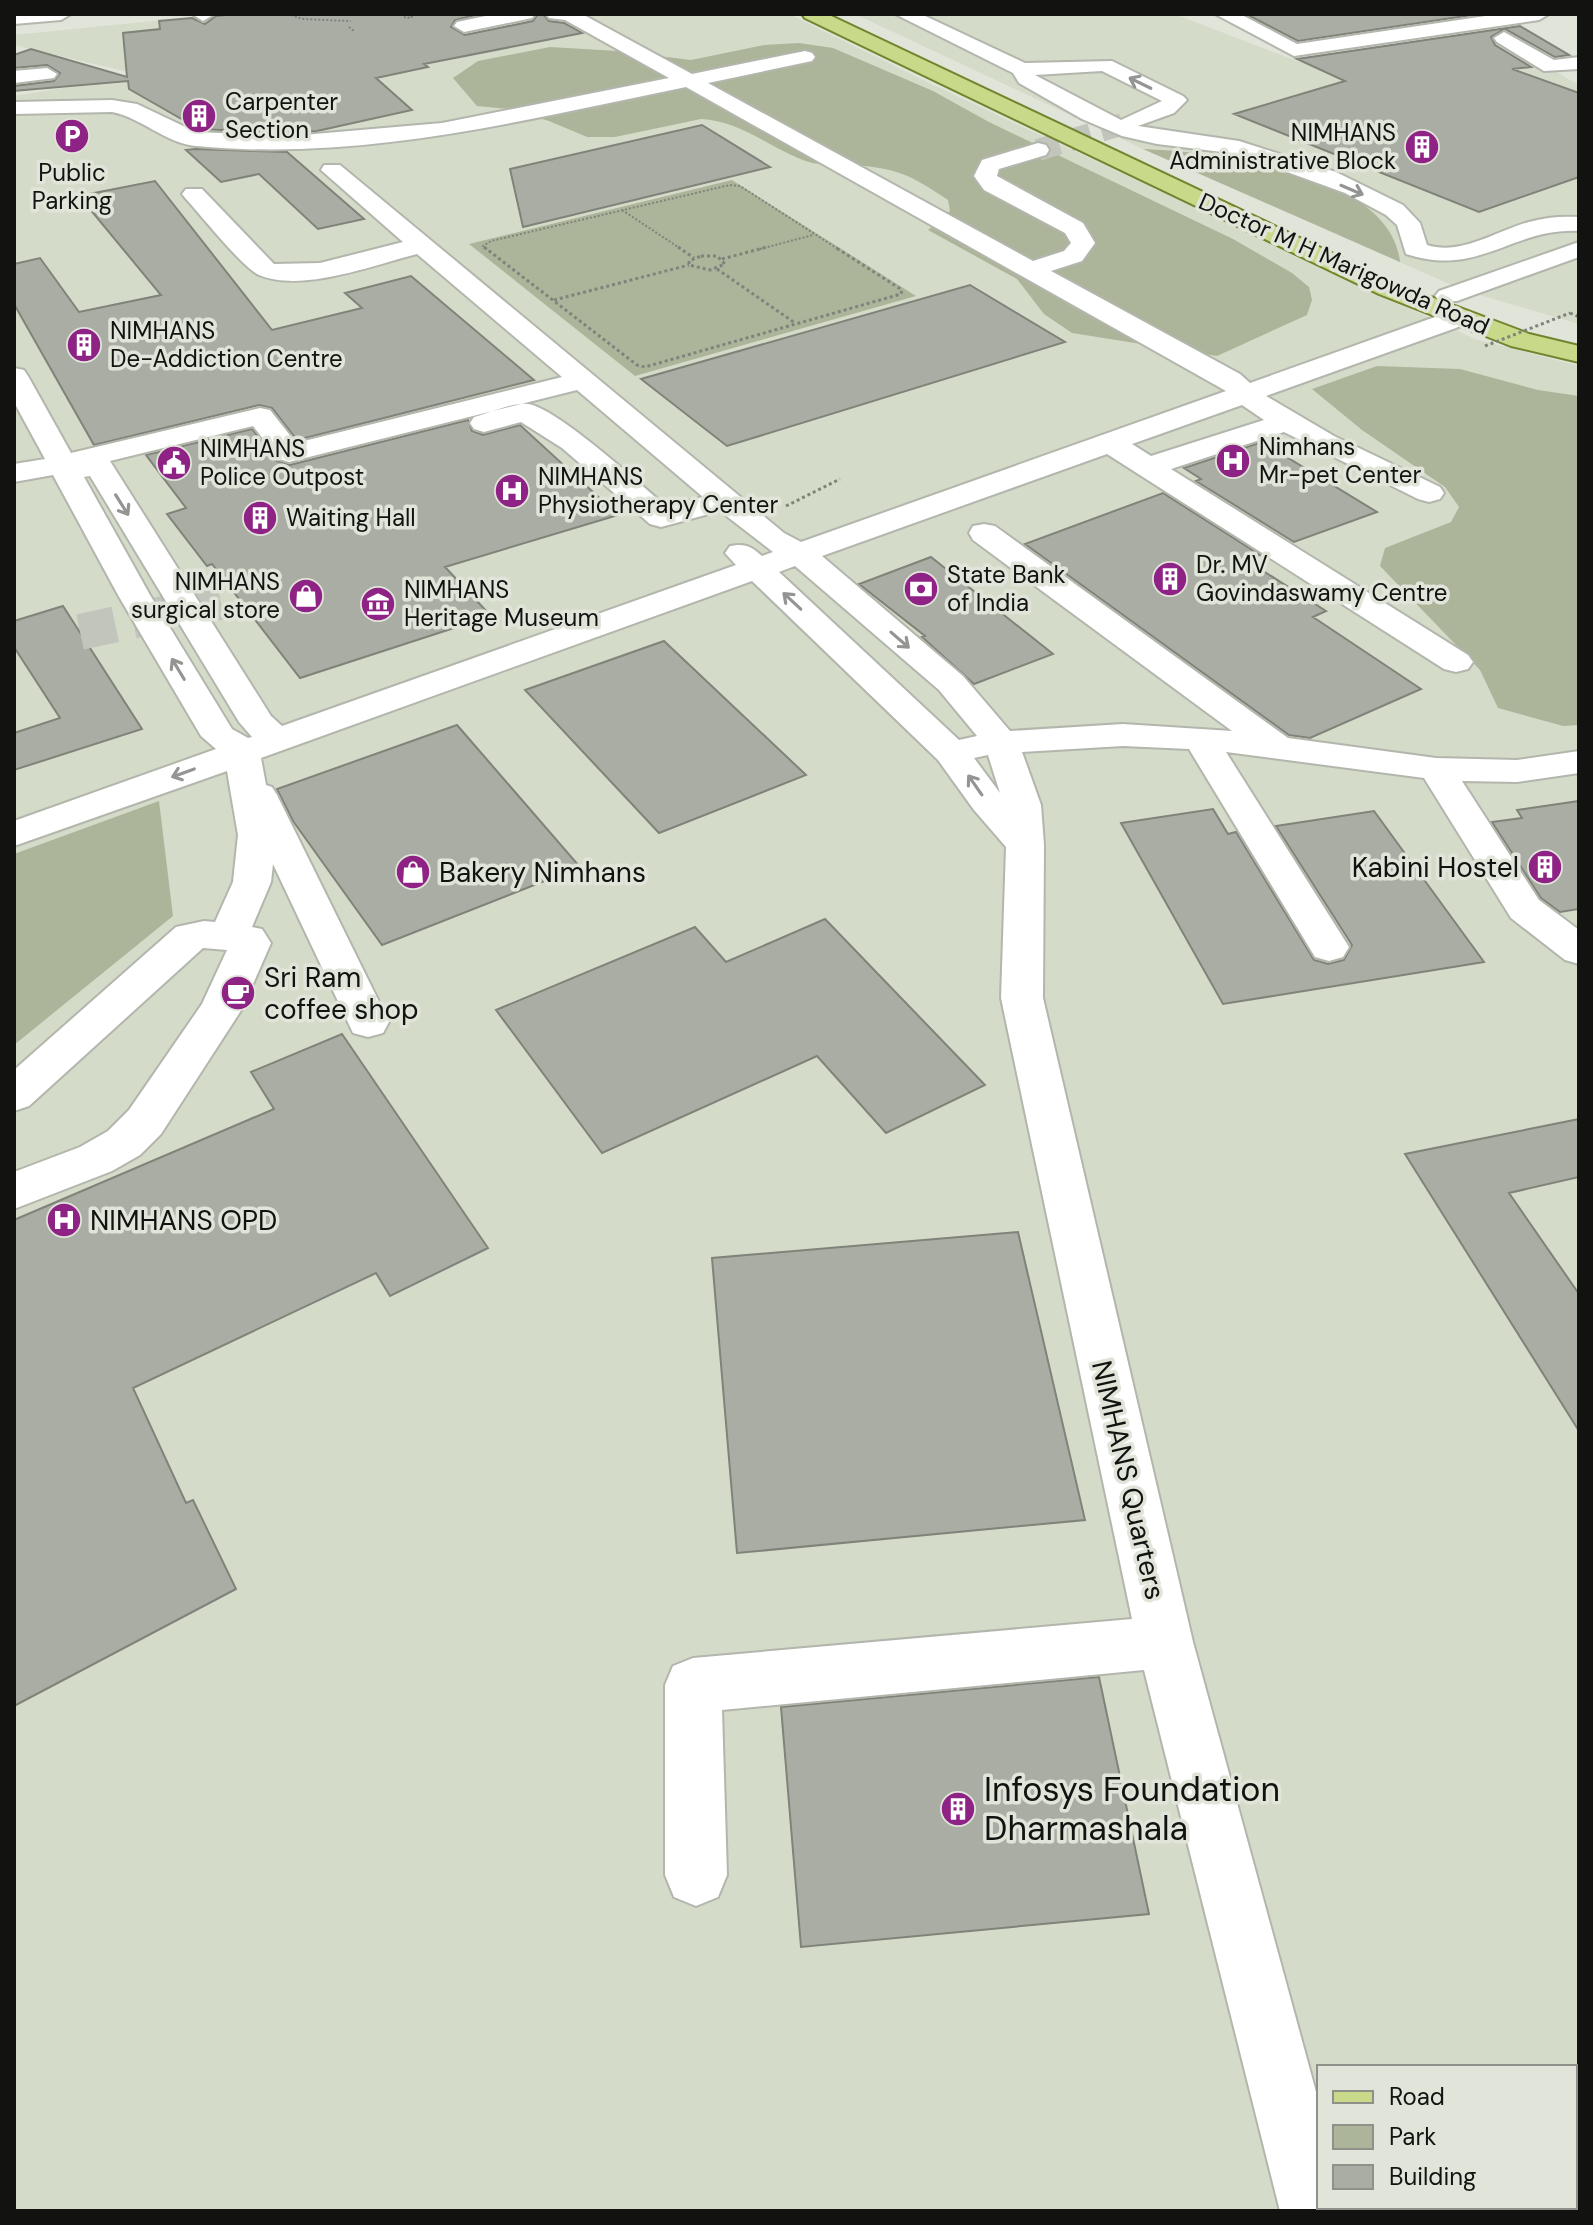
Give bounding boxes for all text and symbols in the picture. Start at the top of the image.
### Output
one-way arrow [1129,75,1153,90]
place label: Carpenter Section [225,86,338,145]
building icon: Carpenter Section [180,97,218,135]
parking icon: Public Parking [53,117,91,155]
place label: NIMHANS Administrative Block [1169,117,1396,176]
building icon: NIMHANS Administrative Block [1403,128,1441,166]
place label: Public Parking [32,157,112,216]
one-way arrow [1339,183,1364,198]
street label: Doctor M H Marigowda Road [1194,185,1494,342]
place label: NIMHANS De-Addiction Centre [110,315,343,374]
building icon: NIMHANS De-Addiction Centre [65,326,103,364]
place label: Nimhans Mr-pet Center [1259,431,1421,490]
place label: NIMHANS Police Outpost [200,433,364,492]
hospital icon: Nimhans Mr-pet Center [1214,442,1252,480]
public building icon: NIMHANS Police Outpost [155,444,193,482]
place label: NIMHANS Physiotherapy Center [538,461,778,520]
hospital icon: NIMHANS Physiotherapy Center [493,472,531,510]
one-way arrow [114,493,131,515]
building icon: Waiting Hall [241,499,279,537]
place label: Waiting Hall [286,502,416,533]
place label: Dr. MV Govindaswamy Centre [1196,549,1447,608]
place label: State Bank of India [947,559,1066,618]
building icon: Dr. MV Govindaswamy Centre [1151,560,1189,598]
place label: NIMHANS surgical store [131,566,280,625]
bank icon: State Bank of India [902,570,940,608]
place label: NIMHANS Heritage Museum [404,574,599,633]
shop icon: NIMHANS surgical store [287,577,325,615]
museum icon: NIMHANS Heritage Museum [359,585,397,623]
one-way arrow [782,592,802,611]
one-way arrow [890,631,910,649]
one-way arrow [170,658,186,681]
one-way arrow [171,767,196,781]
one-way arrow [967,775,983,797]
building icon: Kabini Hostel [1526,848,1564,886]
place label: Kabini Hostel [1352,849,1519,886]
shop icon: Bakery Nimhans [394,853,432,891]
place label: Bakery Nimhans [439,854,646,891]
place label: Sri Ram coffee shop [264,959,419,1028]
cafe icon: Sri Ram coffee shop [219,974,257,1012]
hospital icon: NIMHANS OPD [45,1201,83,1239]
place label: NIMHANS OPD [90,1202,277,1239]
street label: NIMHANS Quarters [1083,1357,1174,1603]
place label: Infosys Foundation Dharmashala [984,1767,1280,1851]
building icon: Infosys Foundation Dharmashala [939,1790,977,1828]
legend [1317,2065,1577,2209]
text: Road [1389,2081,1445,2112]
text: Park [1389,2121,1436,2152]
text: Building [1389,2161,1476,2192]

